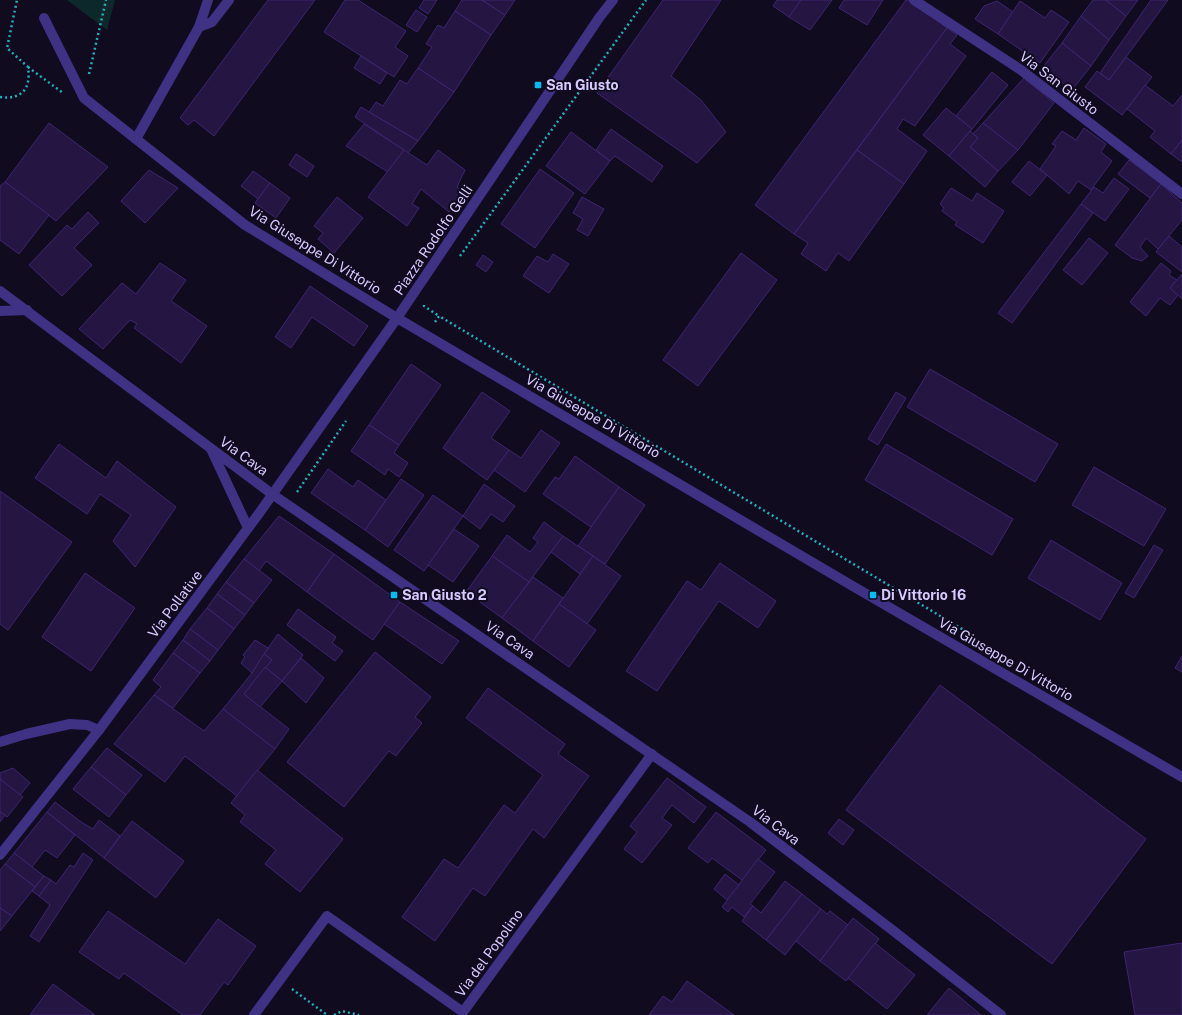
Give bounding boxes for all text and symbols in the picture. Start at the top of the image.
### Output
street label: Via San Giusto [1016,48,1102,118]
place label: San Giusto [546,77,619,93]
marker: San Giusto [533,80,543,90]
street label: Piazza Rodolfo Gelli [390,182,476,298]
street label: Via Giuseppe Di Vittorio [246,203,384,297]
street label: Via Giuseppe Di Vittorio [523,371,663,461]
street label: Via Cava [217,433,271,479]
street label: Via Pollative [144,567,206,641]
place label: San Giusto 2 [402,587,487,603]
place label: Di Vittorio 16 [881,587,966,603]
marker: San Giusto 2 [389,590,399,600]
marker: Di Vittorio 16 [868,590,878,600]
street label: Via Giuseppe Di Vittorio [936,614,1076,704]
street label: Via Cava [482,618,538,662]
street label: Via Cava [749,802,803,848]
street label: Via del Popolino [452,906,526,1000]

